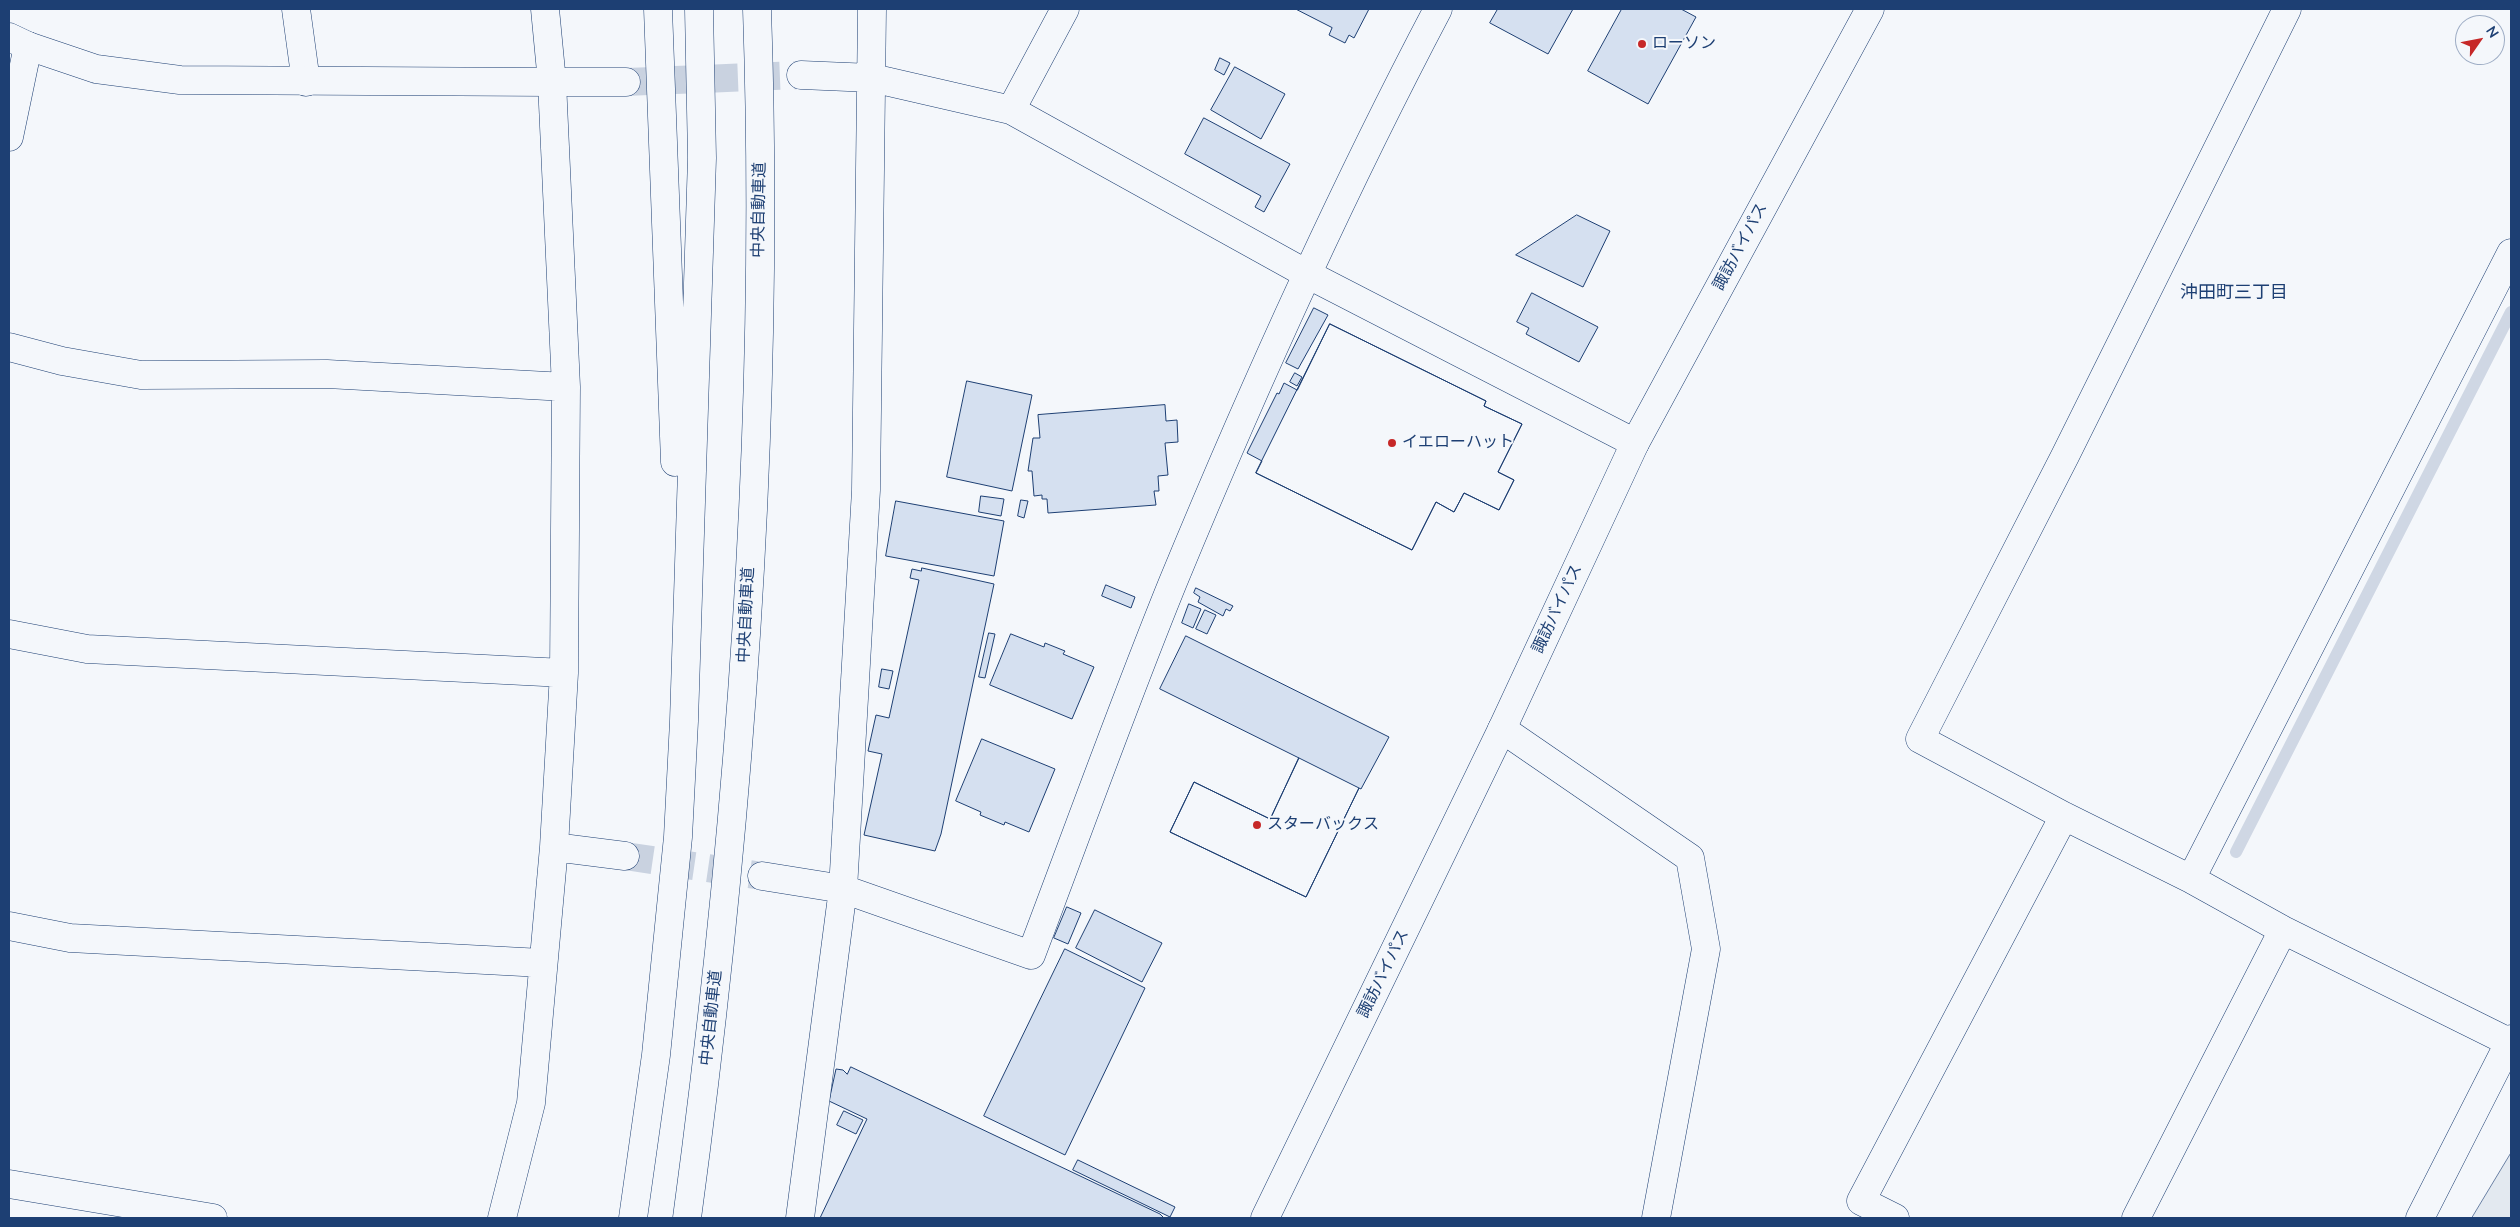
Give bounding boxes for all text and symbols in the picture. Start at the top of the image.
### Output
north arrow [2455,15,2505,65]
text: N [2481,23,2503,42]
place label: ローソン [1652,34,1716,54]
marker: ローソン [1636,38,1648,50]
street label: 中央自動車道 [750,162,770,258]
street label: 諏訪バイパス [1710,200,1772,294]
district label: 沖田町三丁目 [2180,283,2288,305]
place label: イエローハット [1402,433,1514,453]
marker: イエローハット [1386,437,1398,449]
street label: 諏訪バイパス [1529,561,1587,657]
street label: 中央自動車道 [735,567,759,663]
place label: スターバックス [1267,815,1379,835]
marker: スターバックス [1251,819,1263,831]
street label: 諏訪バイパス [1354,927,1414,1021]
street label: 中央自動車道 [697,969,727,1067]

